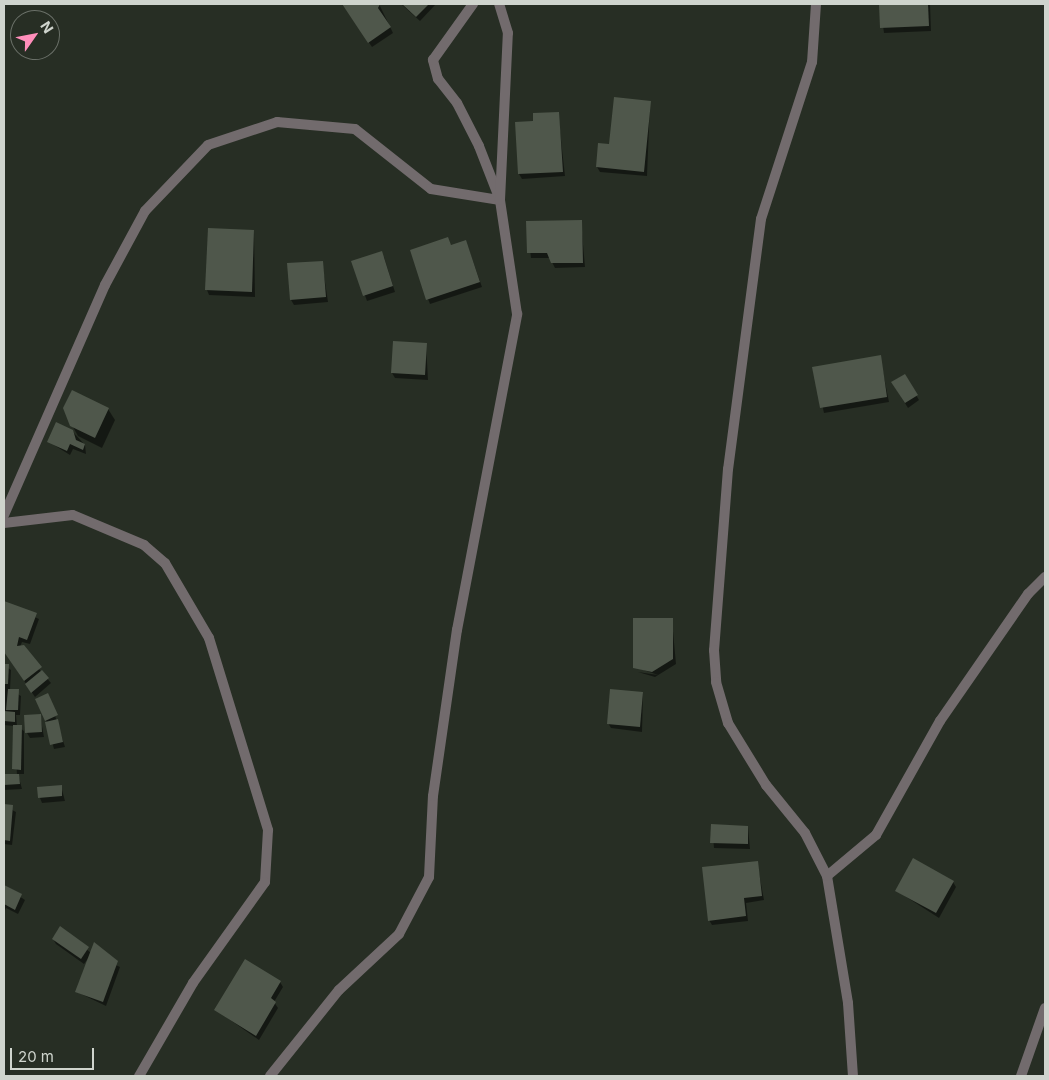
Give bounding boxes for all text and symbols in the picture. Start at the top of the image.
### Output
north arrow [10,10,60,60]
text: N [37,18,57,36]
scale bar [12,1038,96,1070]
text: 20 m [18,1047,54,1066]

